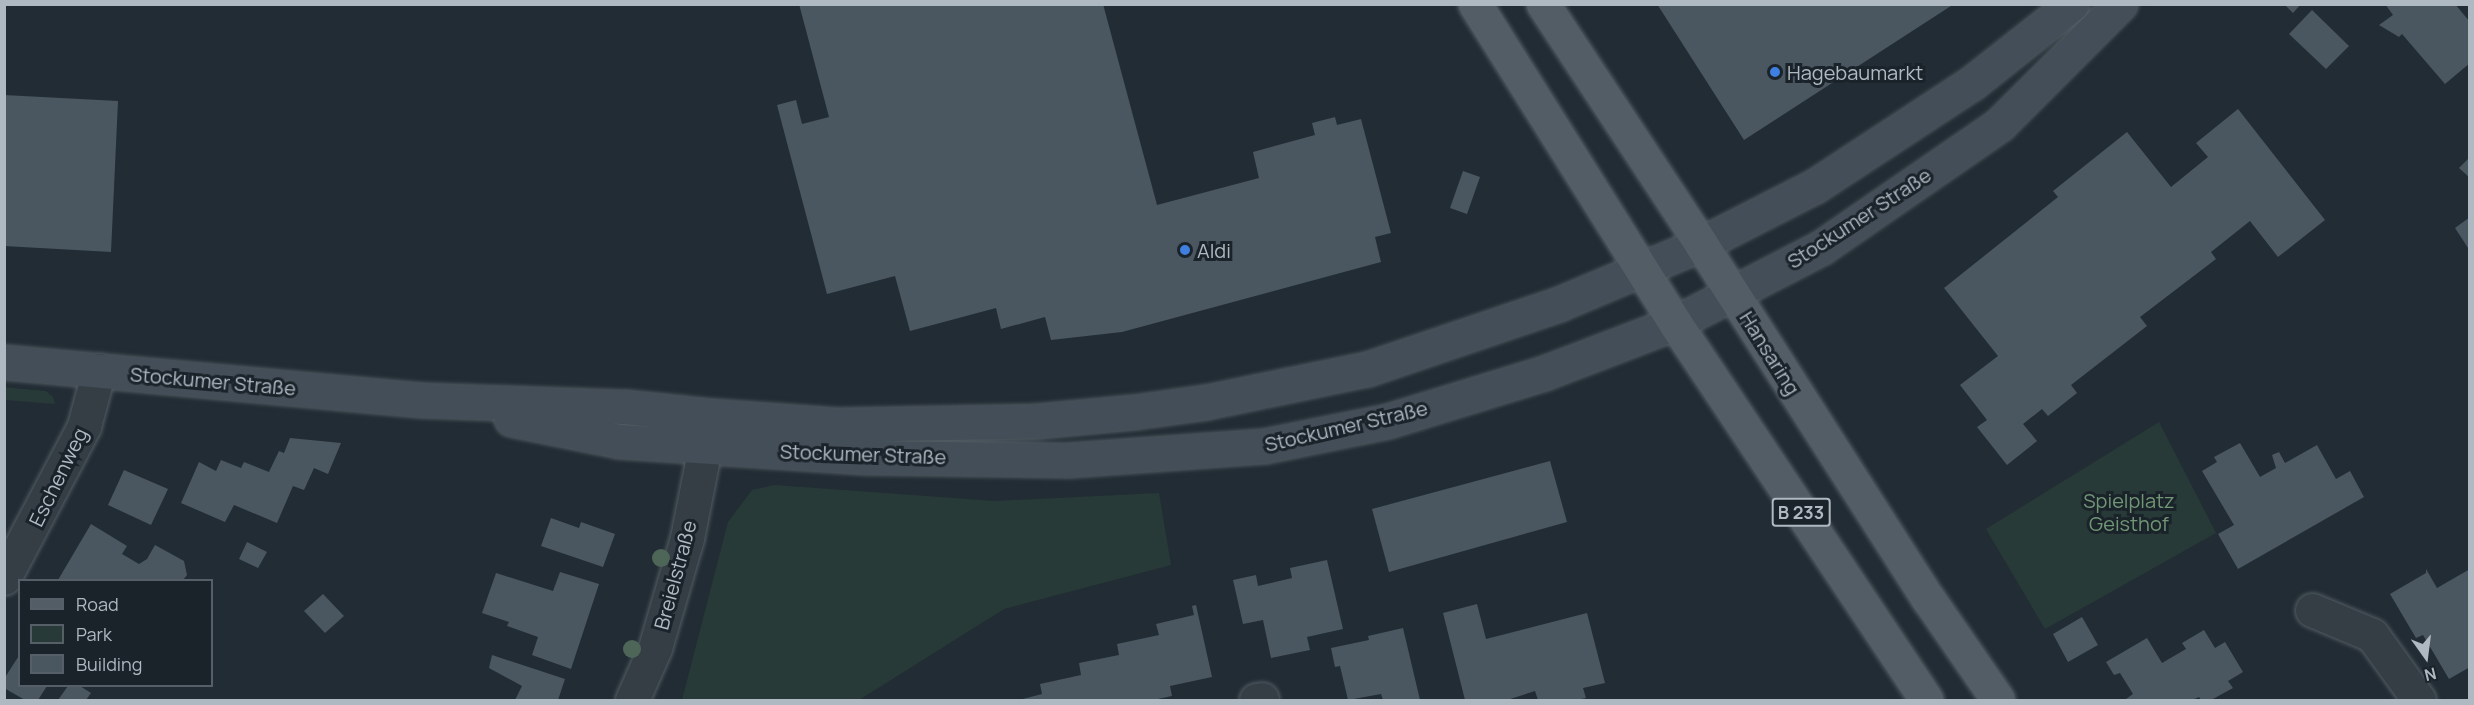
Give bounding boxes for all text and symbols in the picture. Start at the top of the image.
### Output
place label: Hagebaumarkt [1787,60,1923,84]
marker: Hagebaumarkt [1768,65,1782,79]
street label: Stockumer Straße [1783,163,1935,273]
place label: Aldi [1197,238,1231,262]
marker: Aldi [1178,243,1192,257]
street label: Hansaring [1735,307,1805,399]
street label: Stockumer Straße [129,362,297,400]
street label: Stockumer Straße [1262,396,1430,456]
street label: Eschenweg [24,424,92,530]
street label: Stockumer Straße [779,439,947,469]
park label: Spielplatz Geisthof [2083,489,2175,536]
road number: B 233 [1771,497,1831,527]
street label: Breielstraße [649,518,701,632]
legend [18,579,213,687]
text: Road [76,592,119,616]
text: Park [76,622,112,646]
north arrow [2396,627,2456,687]
text: Building [76,652,142,676]
text: N [2422,662,2439,687]

